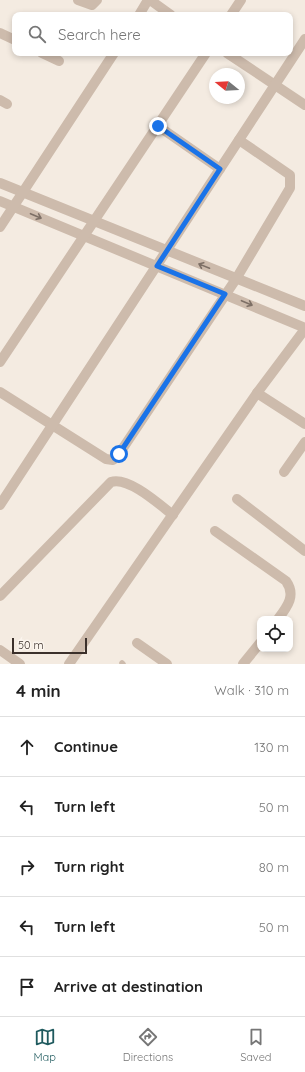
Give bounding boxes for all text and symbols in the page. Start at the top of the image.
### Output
search box [12,12,293,56]
icon: search [26,23,48,45]
text: Search here [58,25,141,44]
north arrow [209,68,245,104]
route end [149,117,167,135]
one-way arrow [30,213,42,220]
one-way arrow [198,261,210,269]
one-way arrow [240,300,252,308]
route start [110,445,128,463]
map controls [257,616,293,652]
button: locate [257,616,293,652]
scale bar [12,636,87,655]
text: 50 m [18,638,44,652]
text: 4 min [16,680,61,701]
text: Walk · 310 m [214,682,289,698]
icon: ahead [16,736,38,758]
text: Continue [54,737,118,756]
text: 130 m [254,739,289,755]
icon: left [16,796,38,818]
text: Turn left [54,797,116,816]
text: 50 m [259,799,289,815]
icon: right [16,856,38,878]
text: Turn right [54,857,125,876]
text: 80 m [259,859,289,875]
icon: left [16,916,38,938]
text: Turn left [54,917,116,936]
text: 50 m [259,919,289,935]
icon: arrive [16,976,38,998]
text: Arrive at destination [54,977,203,996]
tab: Map [33,1026,56,1064]
tab: Directions [123,1026,173,1064]
tab: Saved [240,1026,272,1064]

